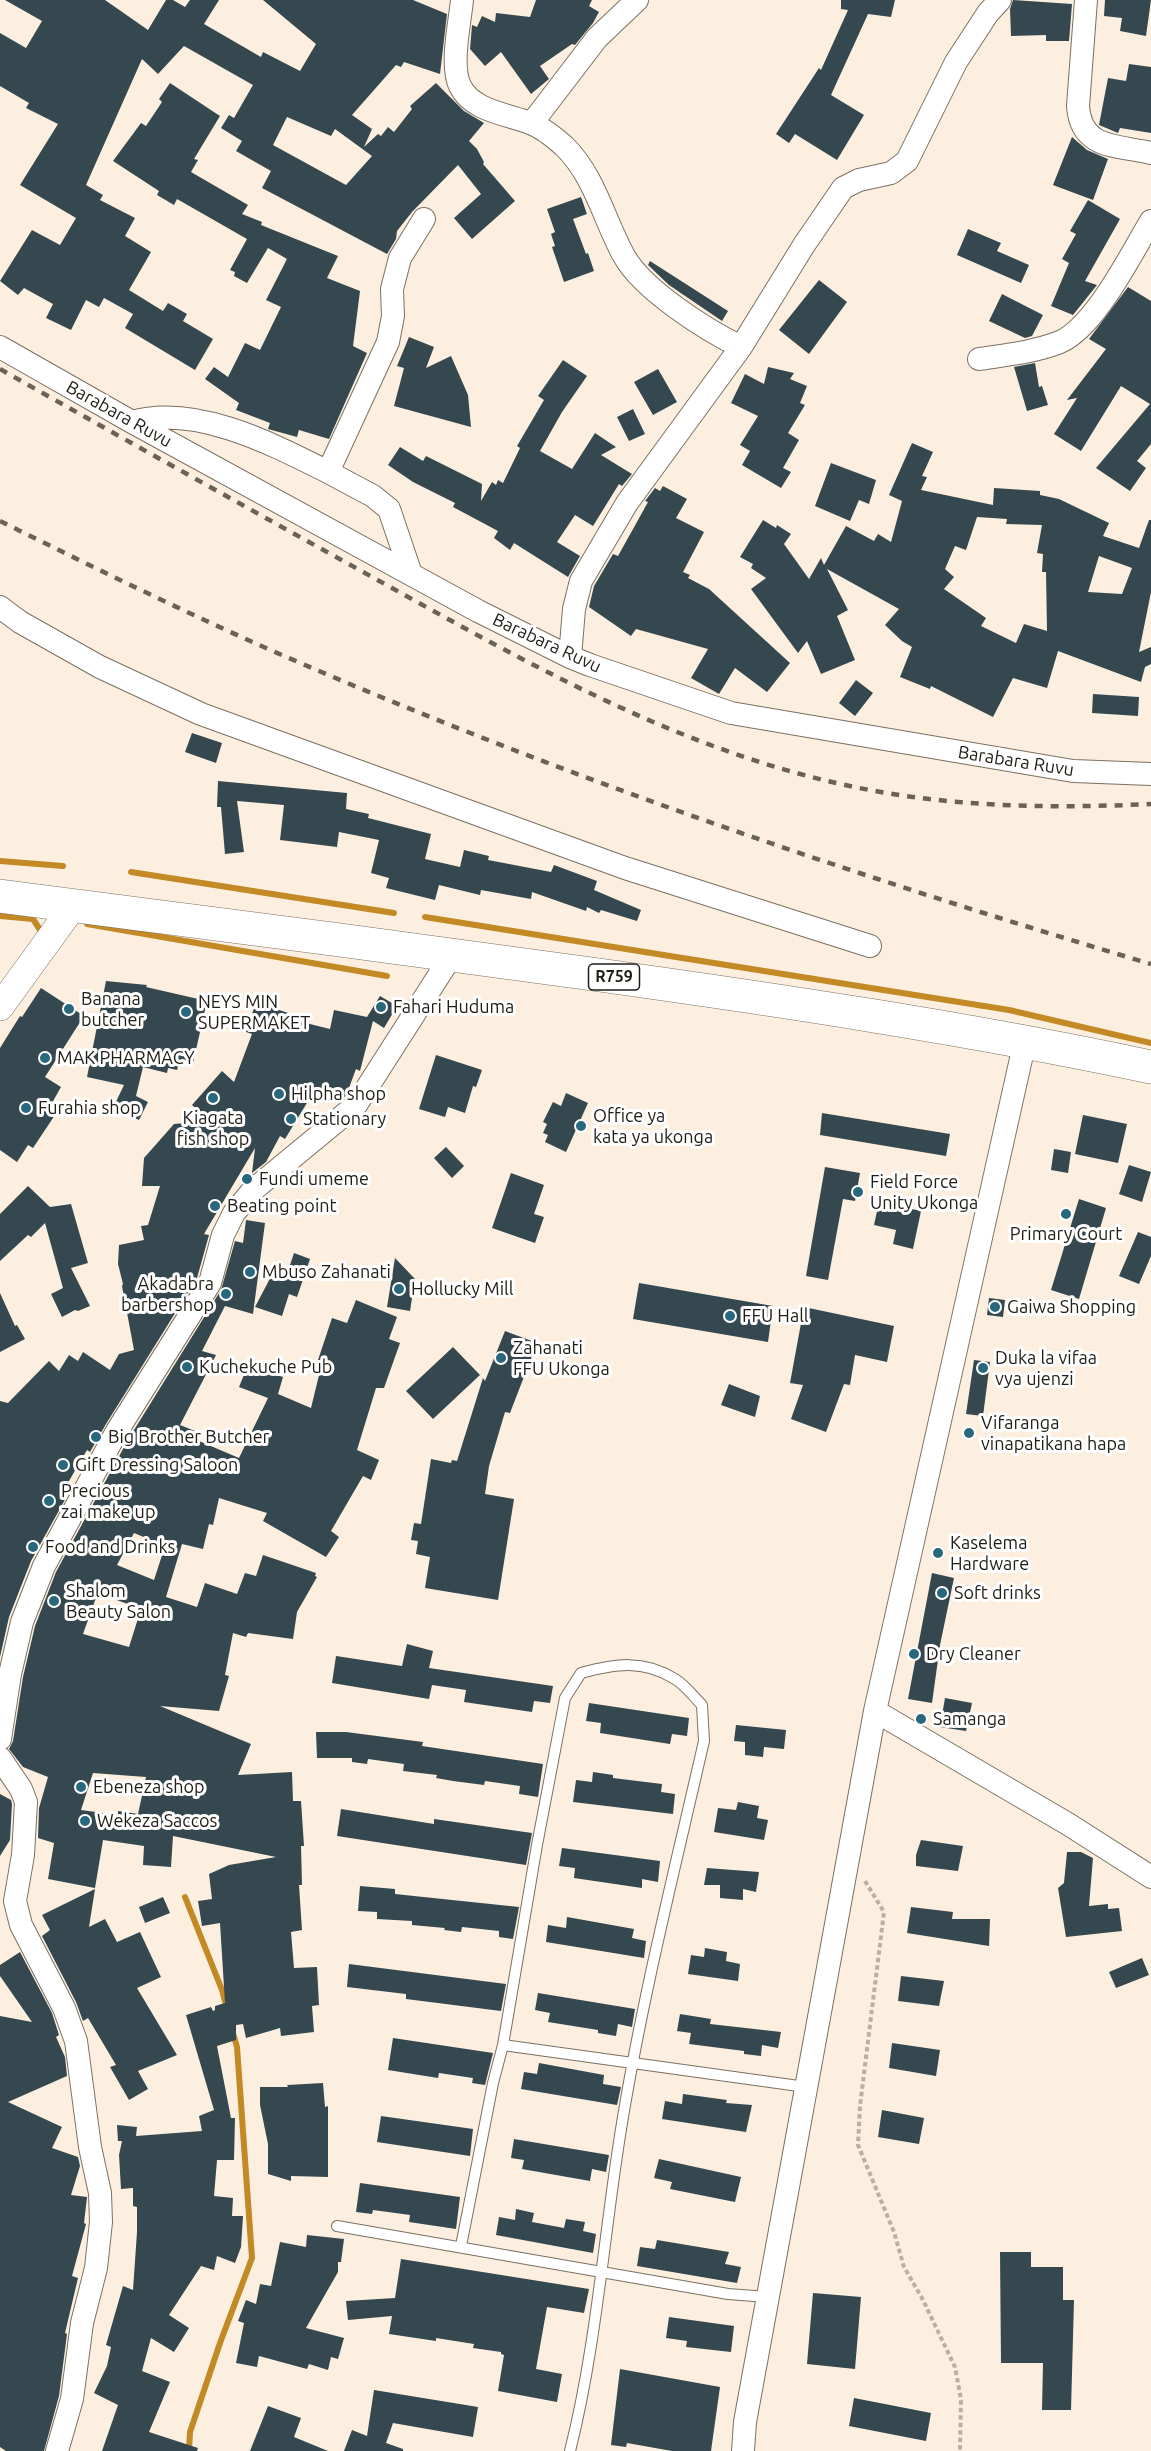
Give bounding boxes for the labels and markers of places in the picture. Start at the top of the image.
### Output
place label: Banana butcher [81,988,144,1030]
place label: NEYS MIN SUPERMAKET [198,991,310,1034]
place label: Fahari Huduma [393,996,514,1018]
marker: Fahari Huduma [374,1000,388,1014]
marker: Banana butcher [62,1002,76,1016]
marker: NEYS MIN SUPERMAKET [179,1005,193,1019]
place label: MAK PHARMACY [57,1047,195,1069]
marker: MAK PHARMACY [38,1051,52,1065]
place label: Hilpha shop [291,1083,386,1105]
marker: Hilpha shop [272,1087,286,1101]
marker: Kiagata fish shop [206,1091,220,1105]
place label: Furahia shop [38,1097,141,1119]
marker: Furahia shop [19,1101,33,1115]
place label: Office ya kata ya ukonga [593,1105,713,1148]
place label: Kiagata fish shop [177,1107,249,1150]
place label: Stationary [303,1108,386,1130]
marker: Stationary [284,1112,298,1126]
marker: Office ya kata ya ukonga [574,1119,588,1133]
place label: Fundi umeme [259,1168,369,1190]
place label: Field Force Unity Ukonga [870,1171,978,1214]
marker: Fundi umeme [240,1172,254,1186]
marker: Field Force Unity Ukonga [851,1185,865,1199]
place label: Beating point [227,1195,337,1217]
marker: Beating point [208,1199,222,1213]
marker: Primary Court [1059,1207,1073,1221]
place label: Primary Court [1010,1223,1122,1245]
place label: Mbuso Zahanati [262,1261,391,1283]
marker: Mbuso Zahanati [243,1265,257,1279]
place label: Akadabra barbershop [121,1273,214,1316]
place label: Hollucky Mill [411,1278,514,1300]
marker: Hollucky Mill [392,1282,406,1296]
marker: Akadabra barbershop [219,1287,233,1301]
place label: Gaiwa Shopping [1007,1296,1136,1318]
marker: Gaiwa Shopping [988,1300,1002,1314]
place label: FFU Hall [742,1305,809,1327]
marker: FFU Hall [723,1309,737,1323]
place label: Zahanati FFU Ukonga [513,1337,610,1380]
place label: Duka la vifaa vya ujenzi [995,1347,1097,1390]
marker: Zahanati FFU Ukonga [494,1351,508,1365]
place label: Kuchekuche Pub [199,1356,332,1378]
marker: Kuchekuche Pub [180,1360,194,1374]
marker: Duka la vifaa vya ujenzi [976,1361,990,1375]
place label: Vifaranga vinapatikana hapa [981,1412,1126,1454]
place label: Big Brother Butcher [108,1426,269,1448]
marker: Vifaranga vinapatikana hapa [962,1426,976,1440]
marker: Big Brother Butcher [89,1430,103,1444]
place label: Gift Dressing Saloon [75,1454,238,1476]
marker: Gift Dressing Saloon [56,1458,70,1472]
place label: Precious zai make up [61,1480,155,1522]
marker: Precious zai make up [42,1494,56,1508]
place label: Kaselema Hardware [950,1532,1029,1574]
place label: Food and Drinks [45,1536,175,1558]
marker: Food and Drinks [26,1540,40,1554]
marker: Kaselema Hardware [931,1546,945,1560]
place label: Shalom Beauty Salon [66,1580,171,1622]
place label: Soft drinks [954,1582,1041,1604]
marker: Soft drinks [935,1586,949,1600]
marker: Shalom Beauty Salon [47,1594,61,1608]
place label: Dry Cleaner [926,1643,1021,1665]
marker: Dry Cleaner [907,1647,921,1661]
place label: Samanga [933,1708,1006,1730]
marker: Samanga [914,1712,928,1726]
place label: Ebeneza shop [93,1776,205,1798]
marker: Ebeneza shop [74,1780,88,1794]
place label: Wekeza Saccos [97,1810,217,1832]
marker: Wekeza Saccos [78,1814,92,1828]

